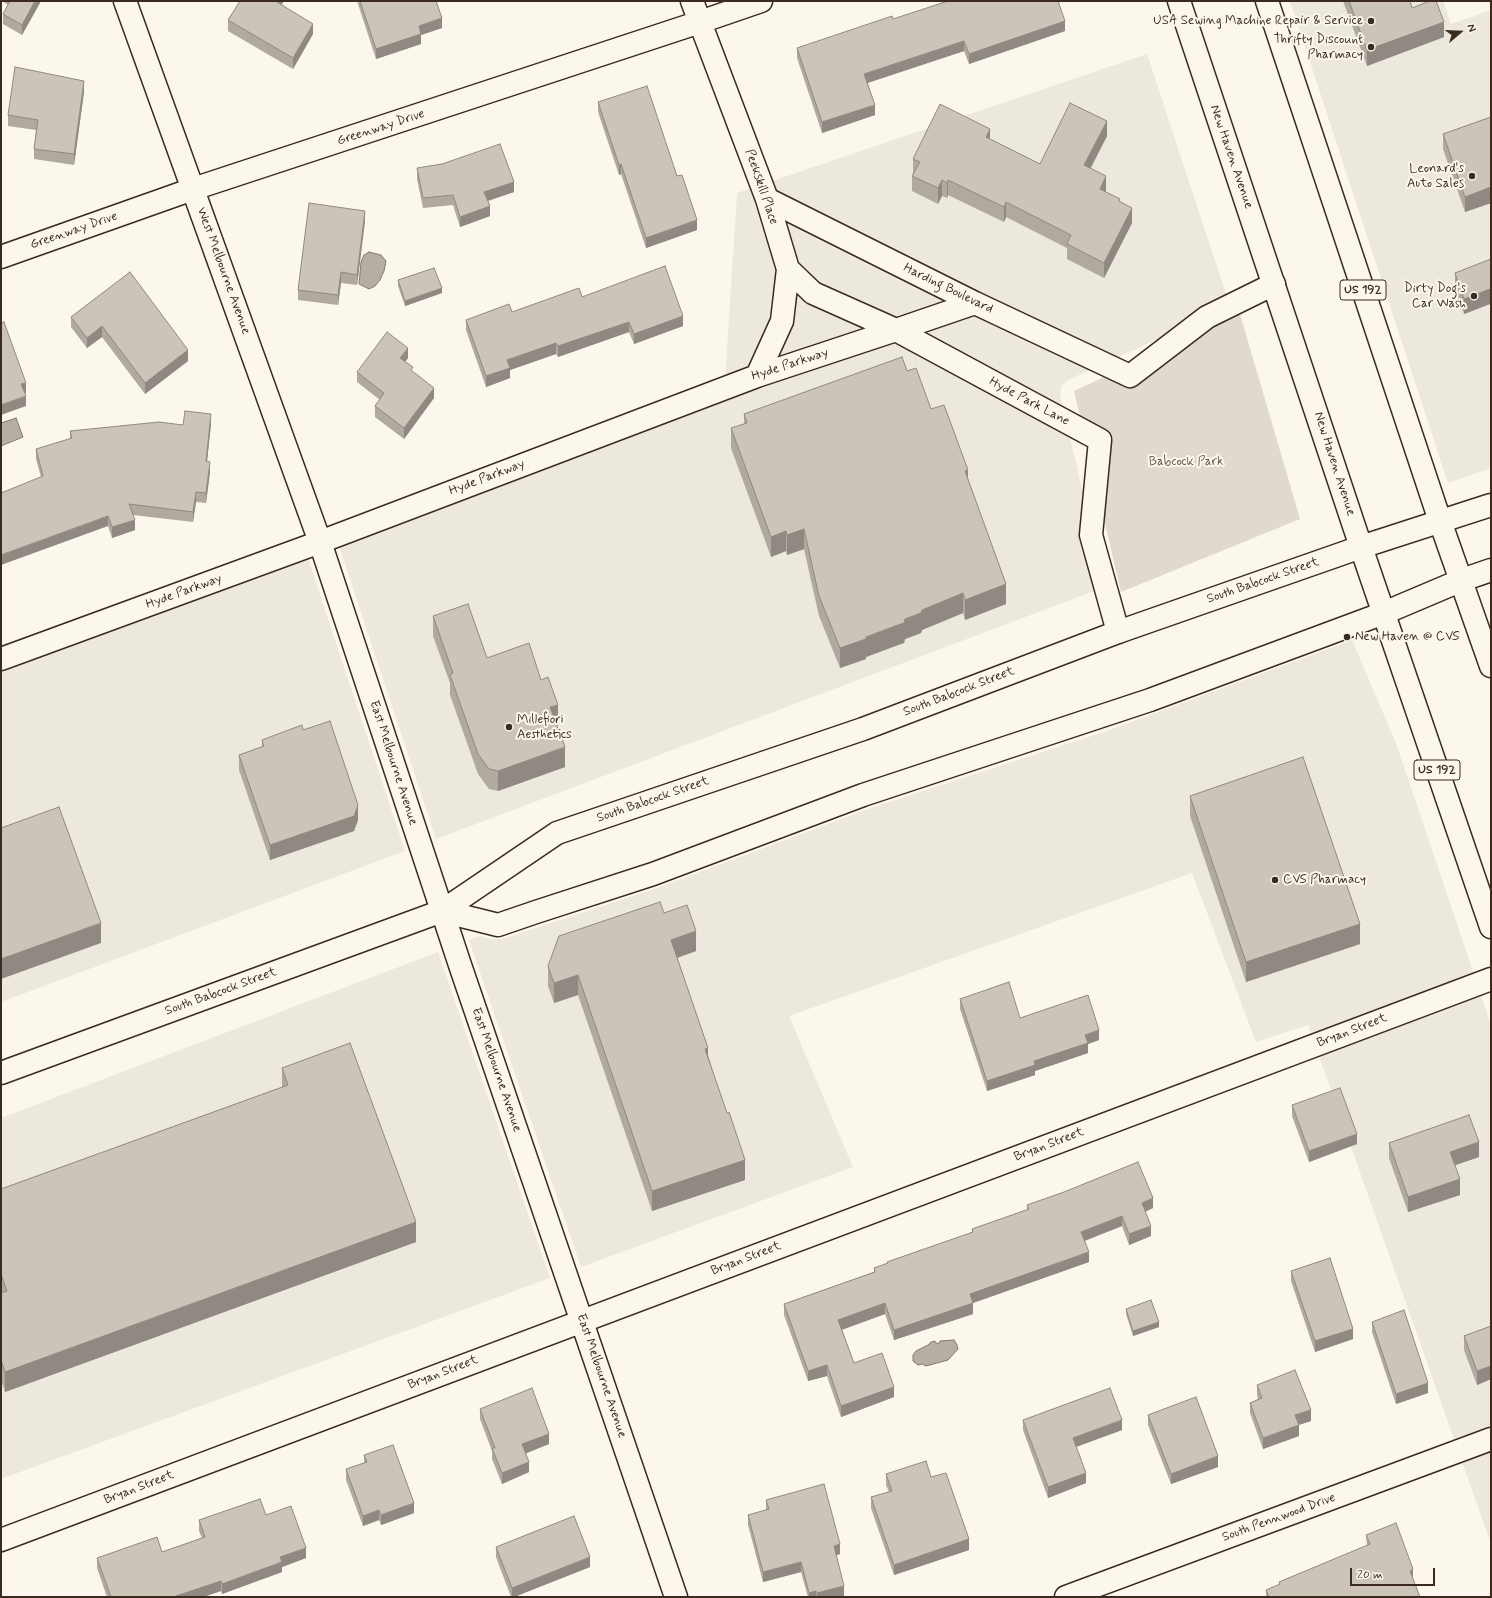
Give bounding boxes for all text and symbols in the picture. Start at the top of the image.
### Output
north arrow [1440,12,1480,52]
place label: USA Sewing Machine Repair & Service [1153,13,1363,29]
marker: USA Sewing Machine Repair & Service [1366,16,1376,26]
text: N [1464,22,1479,34]
place label: Thrifty Discount Pharmacy [1274,32,1363,63]
marker: Thrifty Discount Pharmacy [1366,42,1376,52]
street label: New Haven Avenue [1206,103,1256,211]
street label: Greenway Drive [335,107,427,149]
street label: Peekskill Place [741,147,781,227]
place label: Leonard's Auto Sales [1407,161,1464,192]
marker: Leonard's Auto Sales [1467,171,1477,181]
street label: West Melbourne Avenue [193,205,253,337]
street label: Greenway Drive [28,209,120,253]
street label: Harding Boulevard [901,261,995,317]
road number: US 192 [1340,280,1386,300]
place label: Dirty Dog's Car Wash [1404,281,1466,312]
marker: Dirty Dog's Car Wash [1469,291,1479,301]
street label: Hyde Parkway [750,345,830,385]
street label: Hyde Park Lane [986,374,1072,430]
street label: New Haven Avenue [1310,410,1358,518]
park label: Babcock Park [1149,454,1223,470]
street label: Hyde Parkway [447,456,527,500]
street label: South Babcock Street [1205,554,1321,608]
street label: Hyde Parkway [144,571,224,613]
place label: New Haven @ CVS [1355,629,1460,645]
marker: New Haven @ CVS [1342,632,1352,642]
street label: South Babcock Street [901,664,1017,720]
street label: East Melbourne Avenue [365,699,421,827]
place label: Millefiori Aesthetics [517,712,572,743]
marker: Millefiori Aesthetics [504,722,514,732]
road number: US 192 [1414,760,1460,780]
street label: South Babcock Street [595,773,711,827]
place label: CVS Pharmacy [1283,872,1366,888]
marker: CVS Pharmacy [1270,875,1280,885]
street label: South Babcock Street [163,965,279,1019]
street label: East Melbourne Avenue [467,1006,525,1134]
street label: Bryan Street [1315,1011,1389,1051]
street label: Bryan Street [1012,1125,1086,1165]
street label: Bryan Street [709,1239,783,1279]
street label: East Melbourne Avenue [572,1312,630,1440]
street label: Bryan Street [406,1353,480,1393]
street label: Bryan Street [102,1468,176,1508]
street label: South Pennwood Drive [1220,1490,1338,1546]
scale bar [1352,1560,1437,1586]
text: 20 m [1357,1567,1383,1583]

